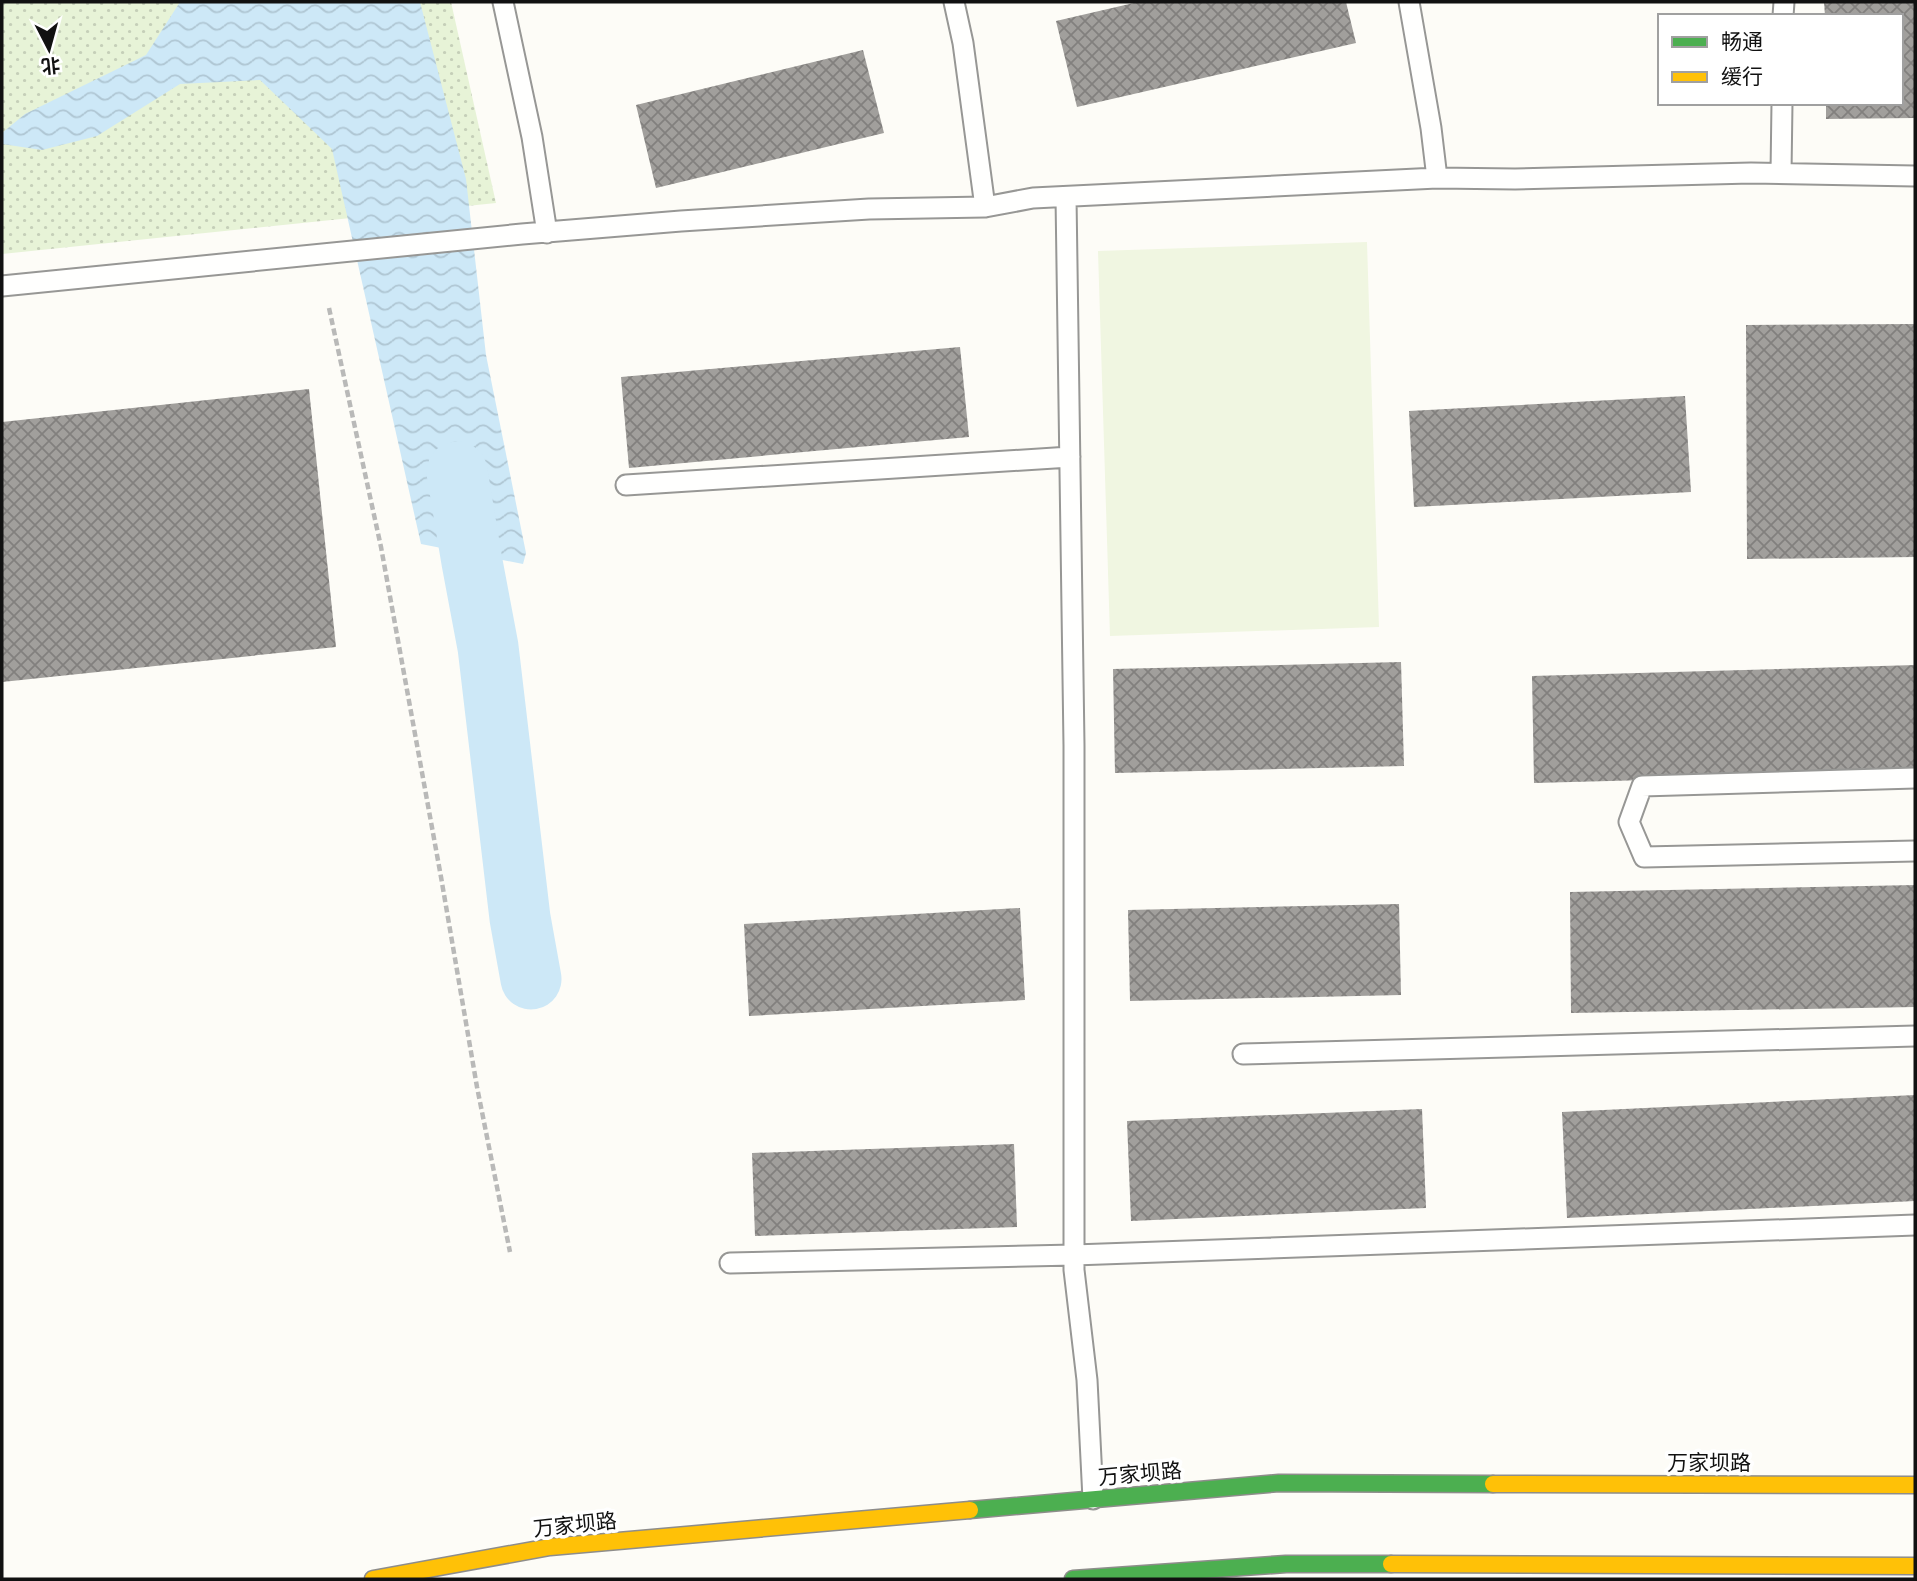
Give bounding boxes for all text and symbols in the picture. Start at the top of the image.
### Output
north arrow [14,14,84,84]
legend [1658,14,1903,105]
text: 畅通 [1721,30,1763,54]
text: 北 [40,54,61,77]
text: 缓行 [1721,65,1763,89]
street label: 万家坝路 [1667,1451,1751,1475]
street label: 万家坝路 [1097,1458,1183,1490]
street label: 万家坝路 [532,1509,618,1541]

